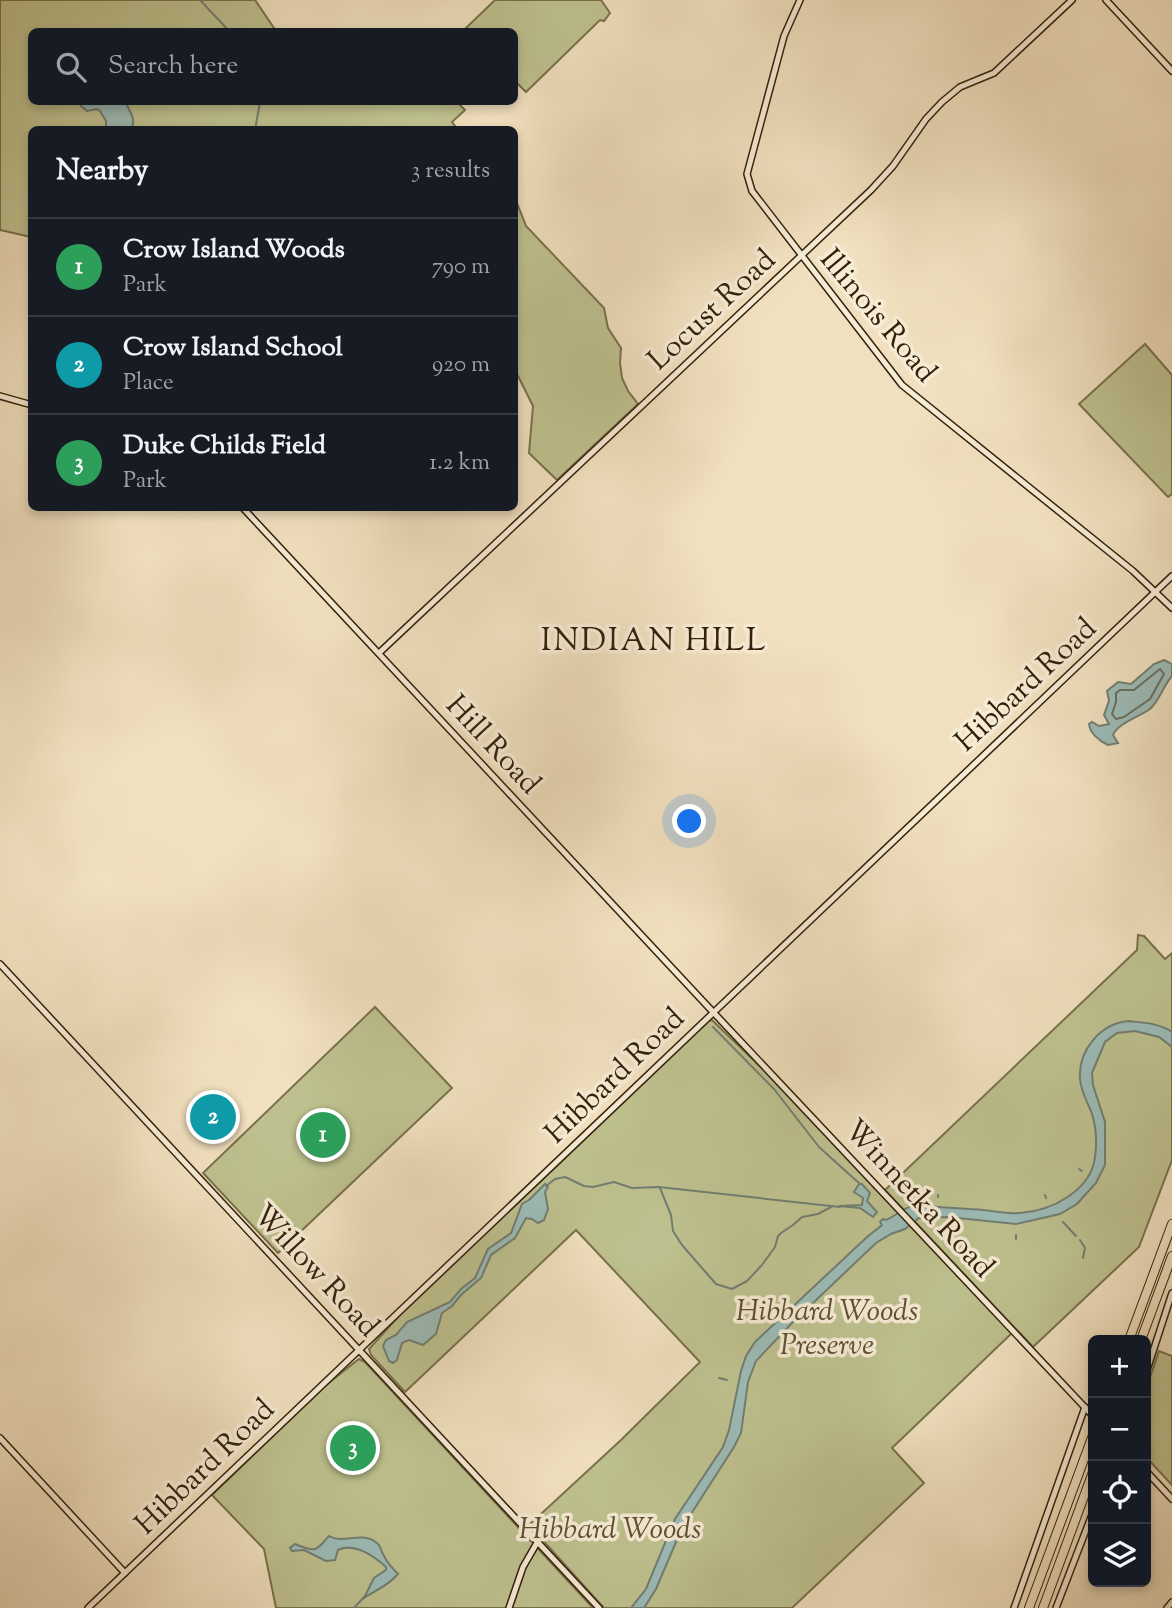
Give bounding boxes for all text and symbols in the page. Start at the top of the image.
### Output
search box [28,28,518,105]
icon: search [52,48,90,86]
text: Search here [108,48,238,85]
text: Nearby [56,150,148,193]
text: 3 results [411,155,490,188]
text: Crow Island Woods [123,232,345,269]
street label: Locust Road [639,240,786,382]
street label: Illinois Road [808,240,946,393]
text: 1 [75,251,83,284]
text: 790 m [432,251,490,284]
text: Park [123,269,167,302]
text: Crow Island School [123,330,343,367]
text: 2 [74,349,84,382]
text: 920 m [432,349,490,382]
text: Place [123,367,174,400]
text: Duke Childs Field [123,428,326,465]
text: 3 [74,447,84,480]
text: 1.2 km [429,447,490,480]
text: Park [123,465,167,498]
street label: Hibbard Road [946,609,1107,763]
district label: INDIAN HILL [541,619,767,665]
street label: Hill Road [435,686,550,805]
your location [672,804,706,838]
street label: Hibbard Road [536,999,695,1155]
pin: 2 [190,1091,236,1143]
pin: 1 [300,1109,346,1161]
street label: Winnetka Road [833,1111,1003,1289]
street label: Willow Road [242,1195,388,1348]
park label: Hibbard Woods Preserve [736,1291,918,1368]
map controls [1088,1335,1151,1587]
button: + [1088,1335,1151,1398]
street label: Hibbard Road [126,1390,285,1546]
button: − [1088,1398,1151,1461]
pin: 3 [330,1422,376,1474]
button: locate [1088,1461,1151,1524]
park label: Hibbard Woods [519,1509,701,1552]
button: layers [1088,1524,1151,1587]

